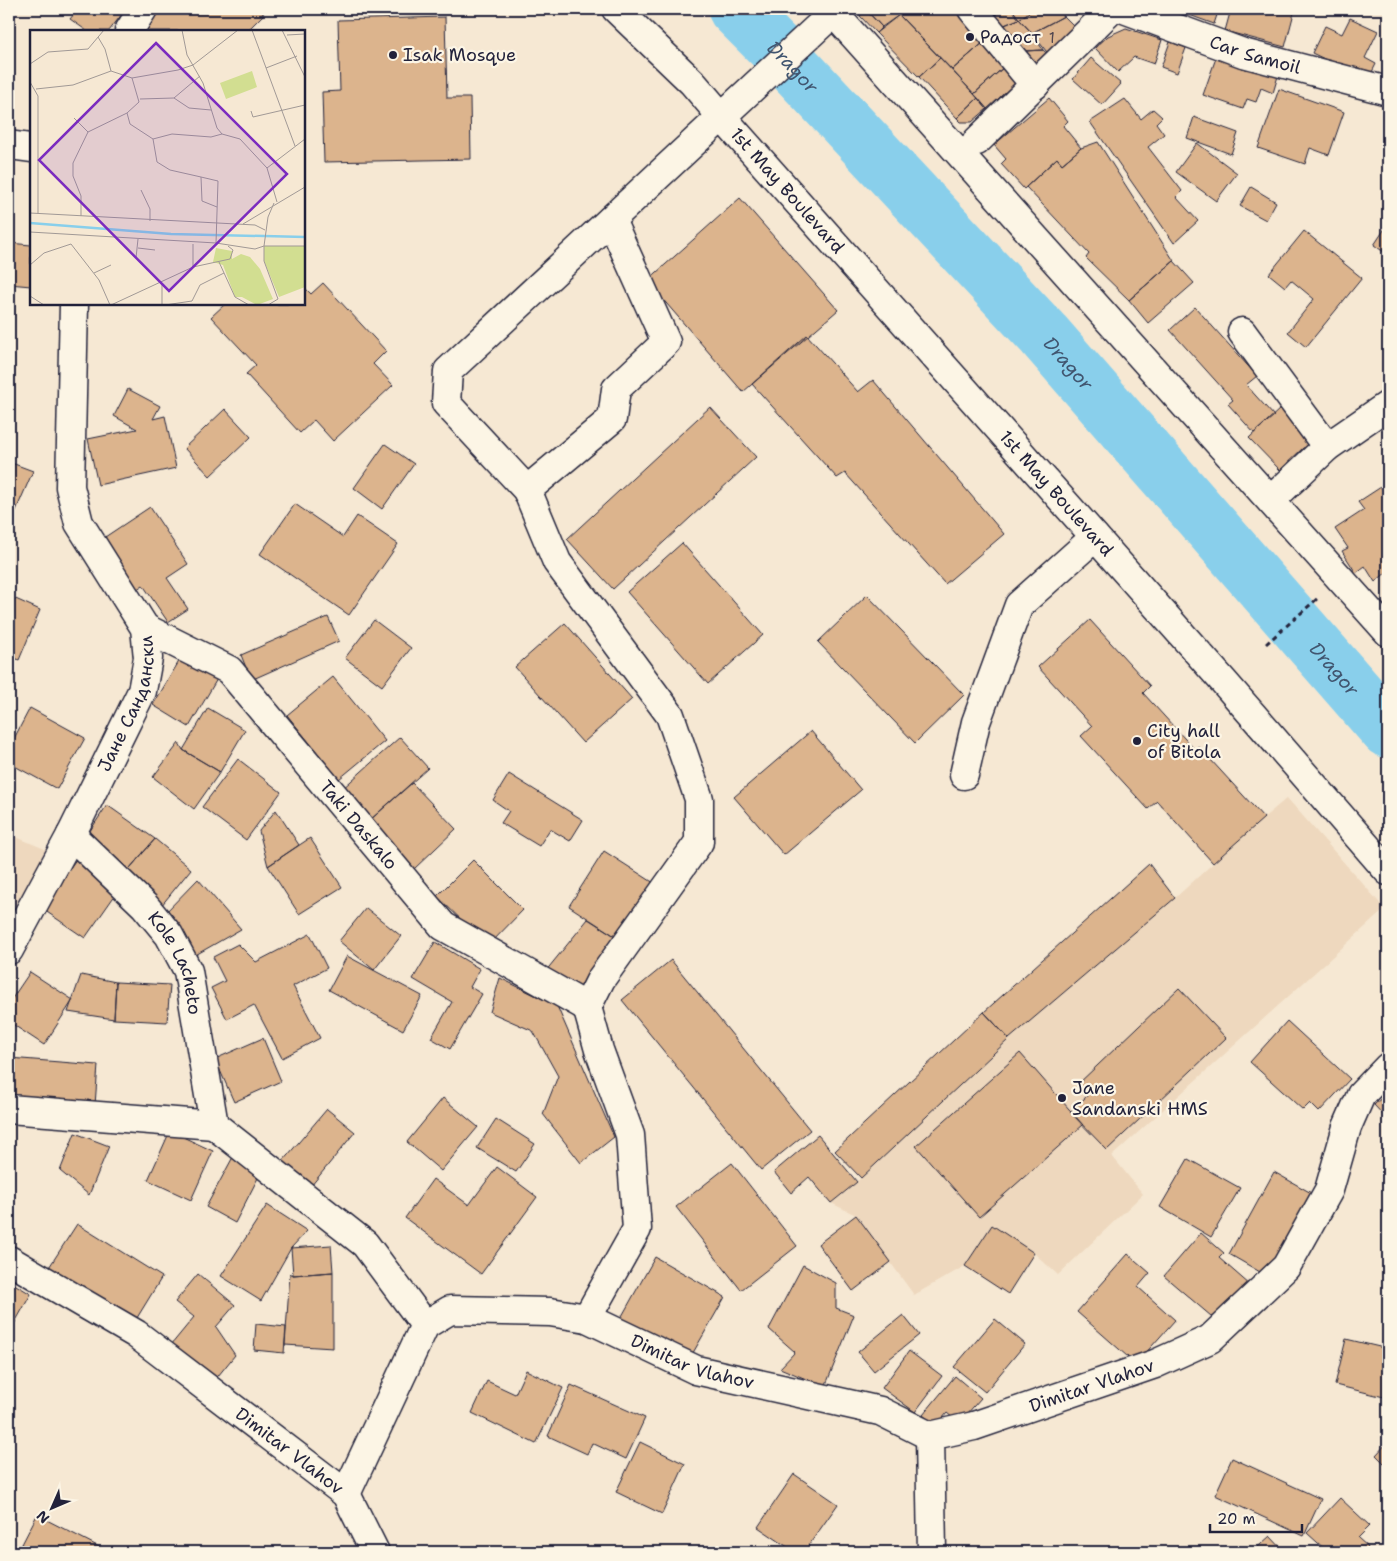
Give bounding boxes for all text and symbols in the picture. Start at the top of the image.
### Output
place label: Радост [980,25,1042,49]
house number: 1 [1049,28,1055,48]
inset map [30,30,305,305]
street label: Car Samoil [1206,30,1304,80]
marker: Радост [964,31,976,43]
water label: Dragor [762,35,825,99]
place label: Isak Mosque [403,43,516,67]
marker: Isak Mosque [387,49,399,61]
street label: 1st May Boulevard [725,123,850,259]
water label: Dragor [1038,331,1100,396]
street label: 1st May Boulevard [994,425,1119,561]
street label: Јане Сандански [92,634,160,776]
water label: Dragor [1304,636,1366,702]
place label: City hall of Bitola [1147,719,1221,764]
marker: City hall of Bitola [1131,735,1143,747]
street label: Taki Daskalo [314,775,403,875]
street label: Kole Lacheto [142,906,207,1016]
place label: Jane Sandanski HMS [1072,1076,1208,1121]
marker: Jane Sandanski HMS [1056,1092,1068,1104]
street label: Dimitar Vlahov [627,1329,756,1395]
street label: Dimitar Vlahov [1026,1353,1157,1418]
street label: Dimitar Vlahov [230,1402,349,1500]
north arrow [28,1484,78,1534]
scale bar [1210,1501,1302,1533]
text: N [33,1507,53,1527]
text: 20 m [1217,1509,1256,1529]

